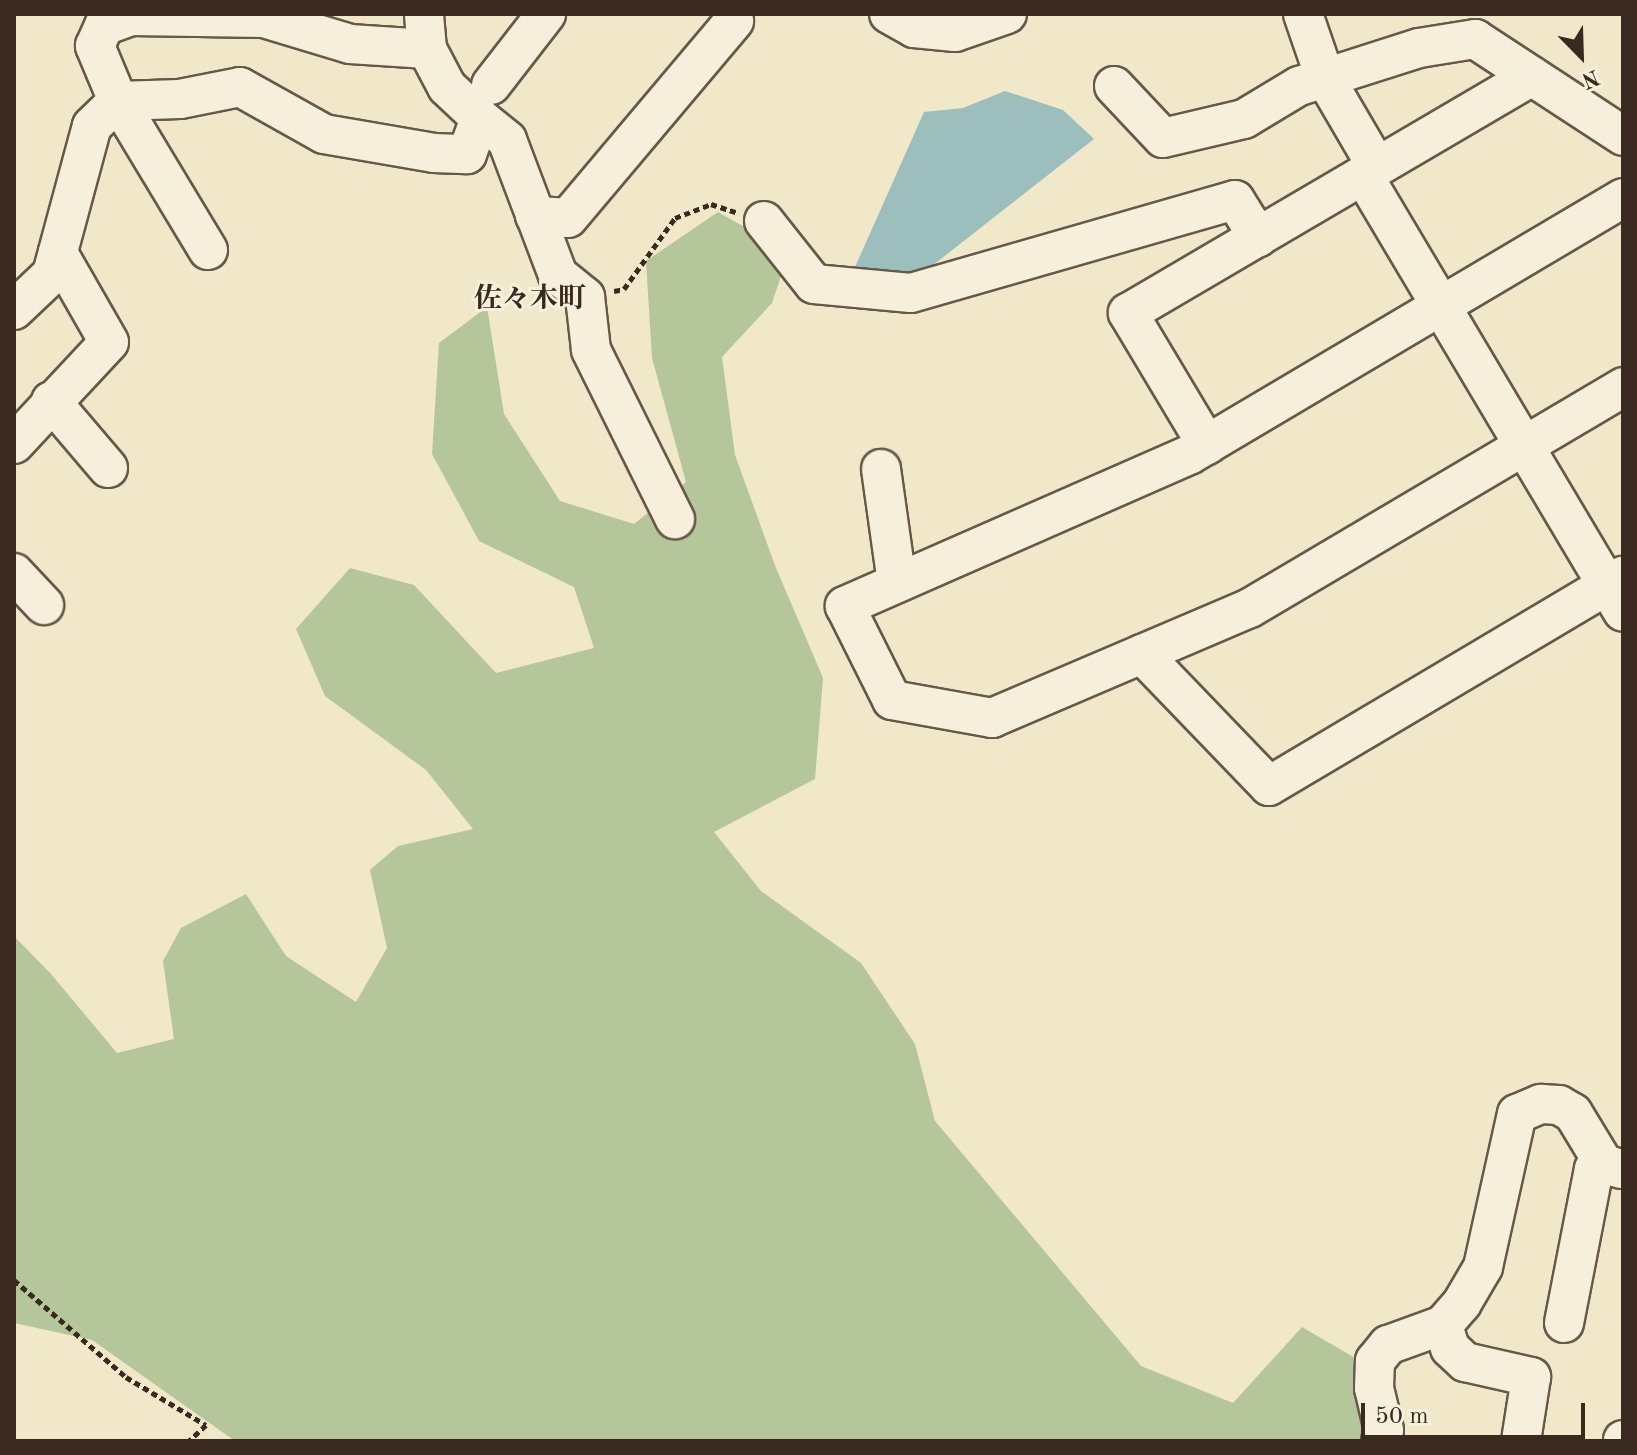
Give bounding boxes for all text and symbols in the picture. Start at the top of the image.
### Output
north arrow [1541,16,1621,96]
text: N [1578,65,1602,92]
district label: 佐々木町 [474,283,586,317]
scale bar [1365,1387,1589,1437]
text: 50 m [1375,1405,1429,1429]

